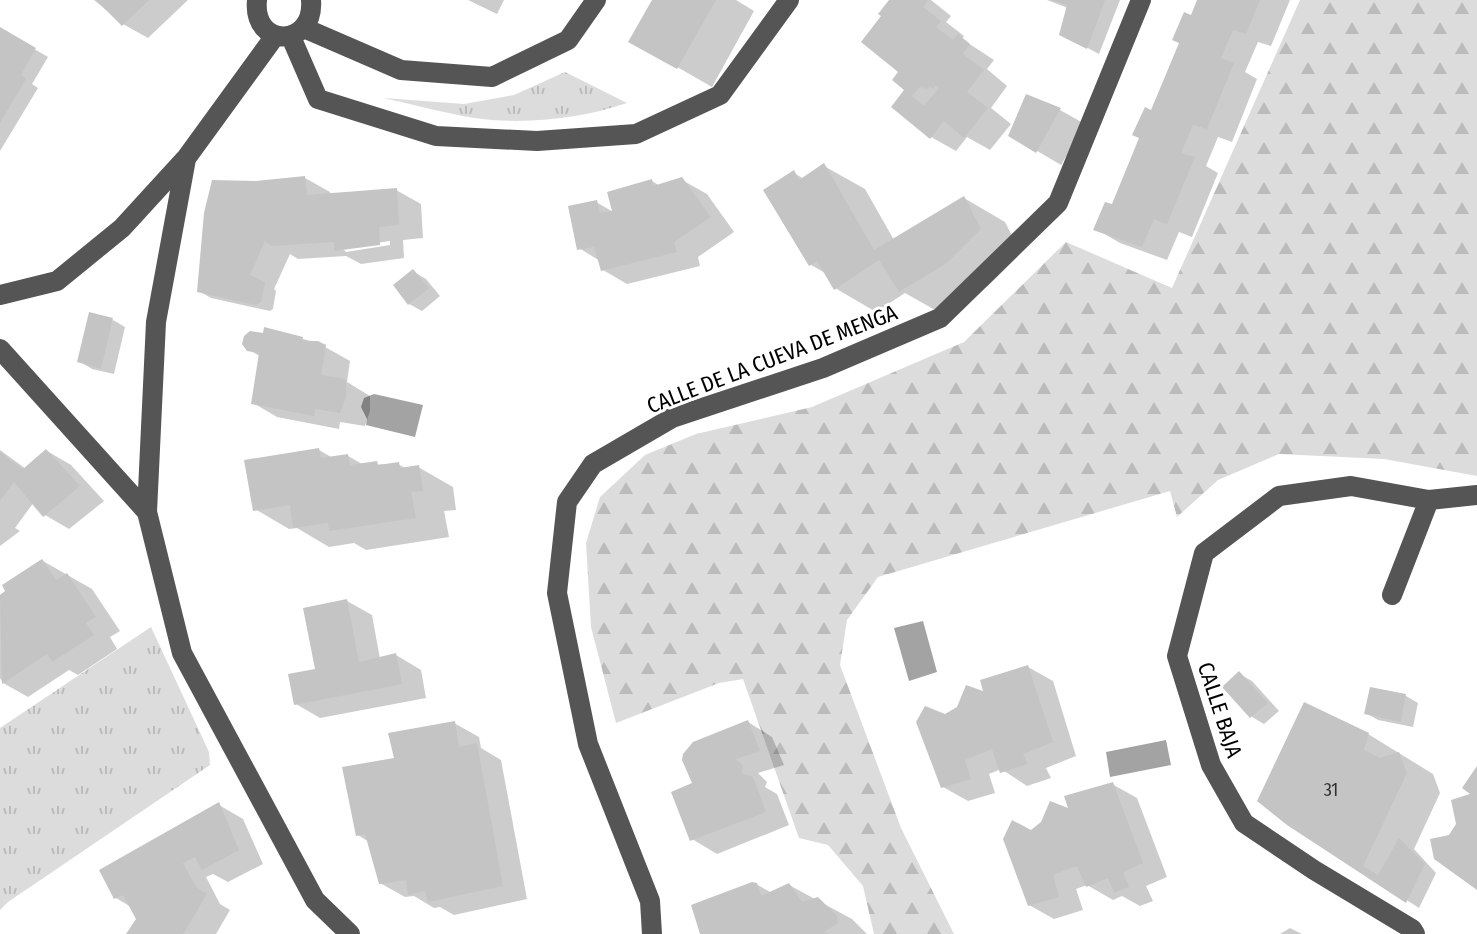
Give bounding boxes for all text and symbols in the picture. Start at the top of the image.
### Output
street label: CALLE DE LA CUEVA DE MENGA [643,299,901,419]
street label: CALLE BAJA [1192,659,1248,762]
house number: 31 [1324,779,1338,801]

